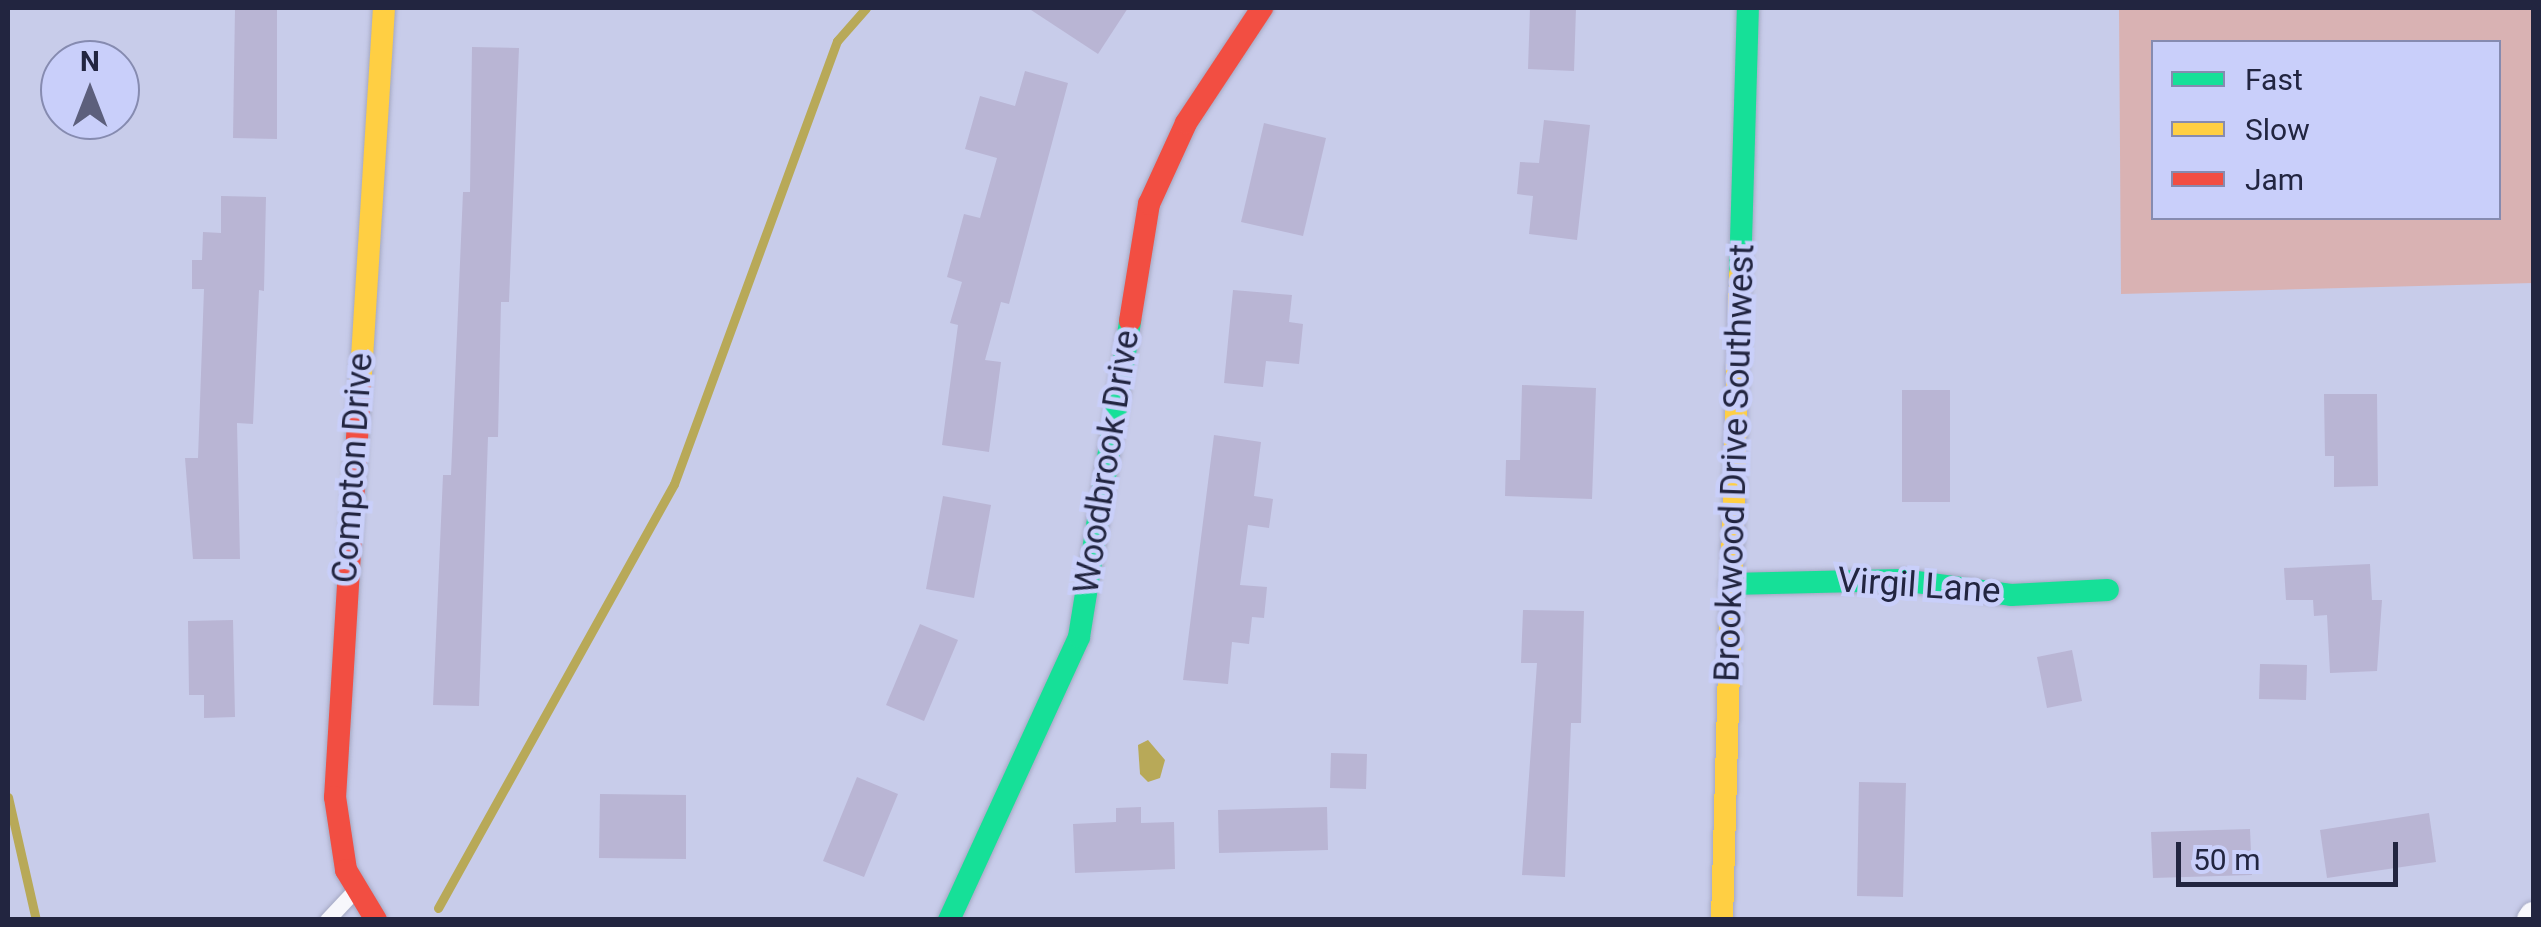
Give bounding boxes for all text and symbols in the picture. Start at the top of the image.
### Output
north arrow [40,40,140,140]
legend [2151,40,2501,220]
text: N [80,45,100,78]
text: Fast [2245,62,2303,97]
text: Slow [2245,112,2310,147]
text: Jam [2245,162,2304,197]
street label: Brookwood Drive Southwest [1706,243,1764,683]
street label: Woodbrook Drive [1065,327,1149,597]
street label: Compton Drive [324,351,382,585]
street label: Virgil Lane [1836,559,2002,613]
scale bar [2181,822,2404,884]
text: 50 m [2193,842,2260,877]

